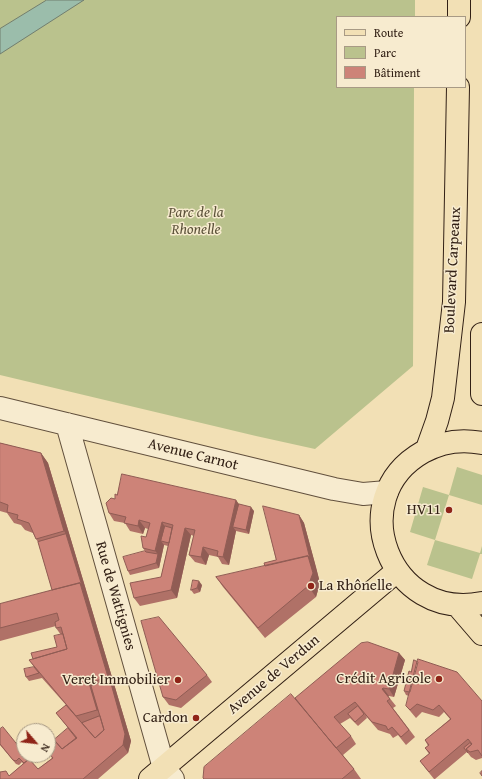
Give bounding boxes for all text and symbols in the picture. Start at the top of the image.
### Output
legend [336,16,466,88]
text: Route [374,24,403,41]
text: Parc [374,44,396,61]
text: Bâtiment [374,64,421,81]
park label: Parc de la Rhonelle [168,204,224,239]
street label: Boulevard Carpeaux [441,206,465,334]
street label: Avenue Carnot [146,435,240,475]
place label: HV11 [407,501,441,519]
marker: HV11 [444,505,454,515]
street label: Rue de Wattignies [91,539,139,653]
place label: La Rhônelle [319,577,392,595]
marker: La Rhônelle [306,581,316,591]
street label: Avenue de Verdun [224,631,324,719]
place label: Crédit Agricole [336,670,431,688]
place label: Veret Immobilier [62,671,170,689]
marker: Crédit Agricole [434,674,444,684]
marker: Veret Immobilier [173,675,183,685]
place label: Cardon [143,709,188,727]
marker: Cardon [191,713,201,723]
north arrow [16,723,56,763]
text: N [37,741,55,755]

